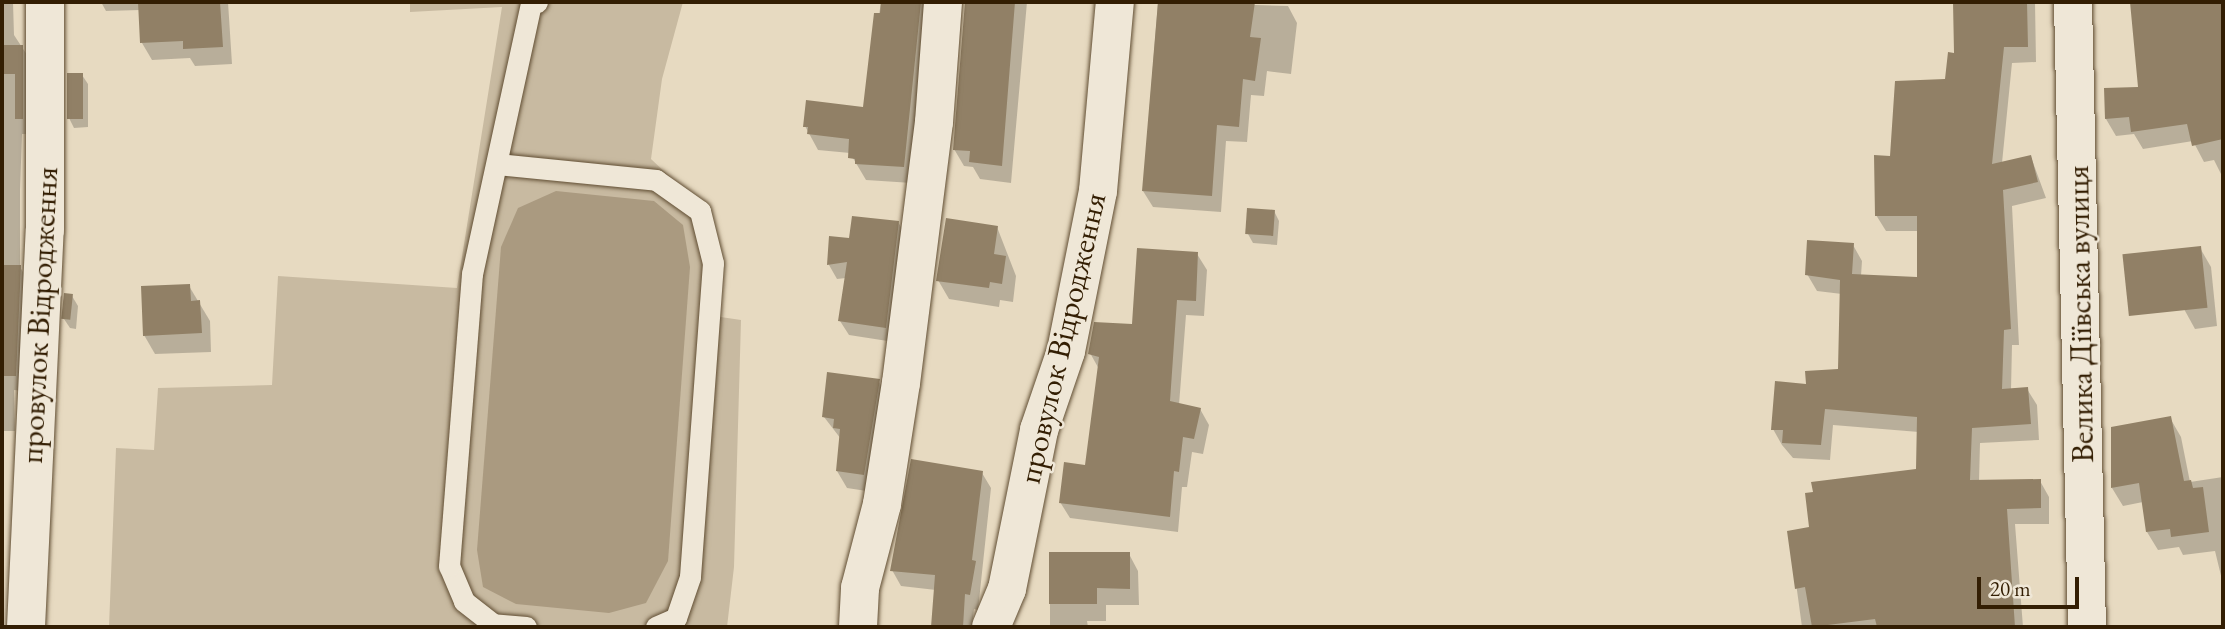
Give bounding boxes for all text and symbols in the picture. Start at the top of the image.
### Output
street label: Велика Діївська вулиця [2058,165,2102,463]
street label: провулок Відродження [12,166,66,464]
street label: провулок Відродження [1010,189,1114,487]
scale bar [1980,562,2082,606]
text: 20 m [1990,575,2031,602]

